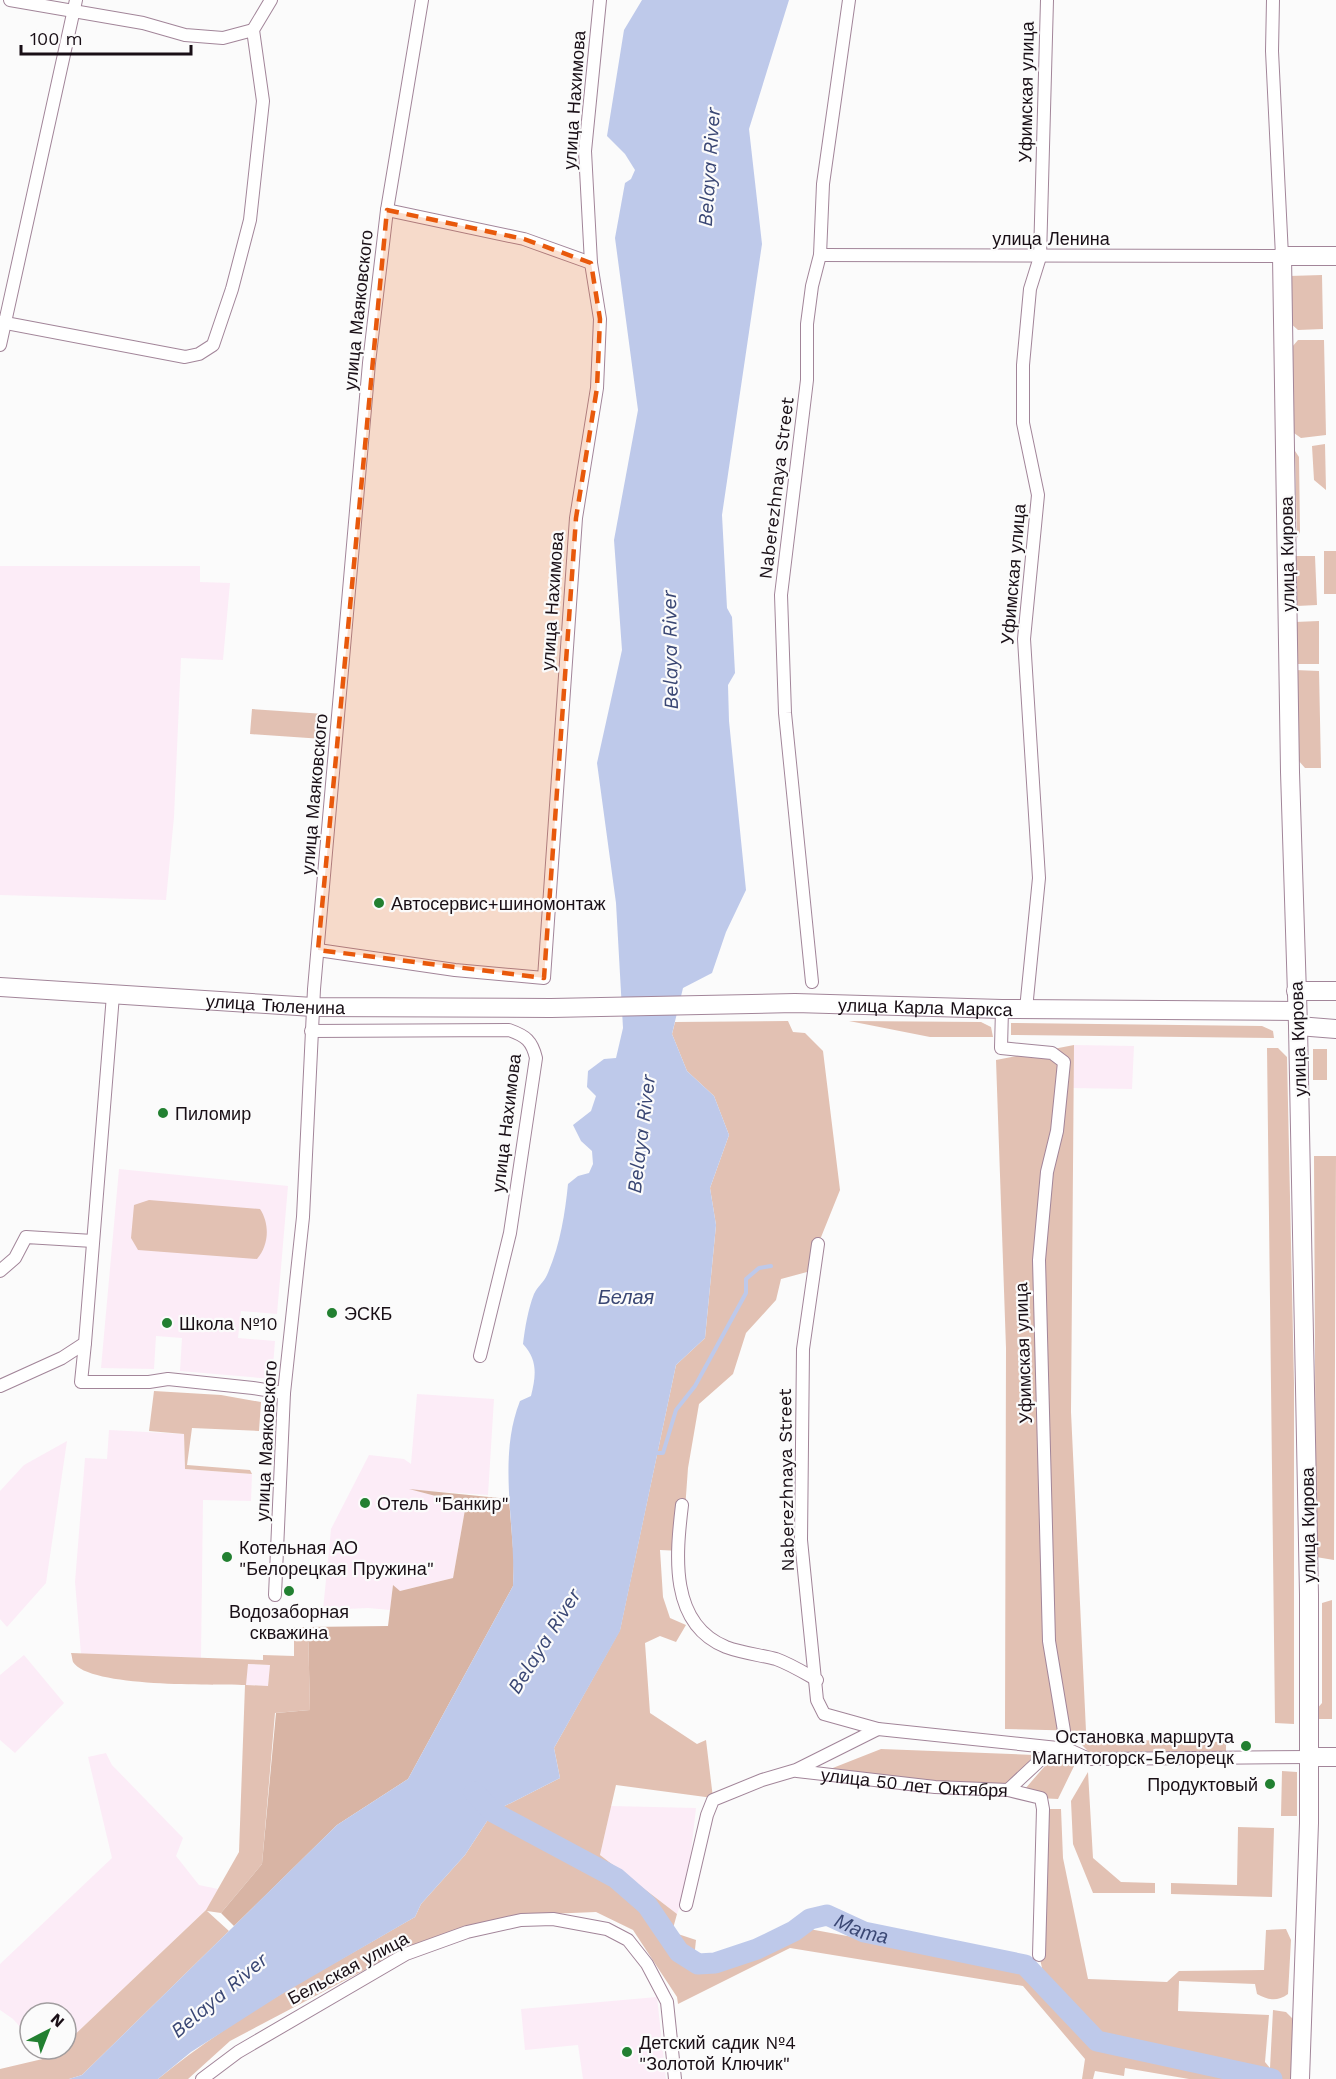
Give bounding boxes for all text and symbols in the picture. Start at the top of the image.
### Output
scale bar [21,18,190,56]
street label: Уфимская улица [1014,20,1038,163]
text: 100 m [30,28,83,49]
street label: улица Нахимова [559,29,589,170]
water label: Belaya River [693,105,725,227]
street label: улица Ленина [992,228,1111,249]
street label: улица Маяковского [339,229,377,391]
street label: Naberezhnaya Street [754,395,798,580]
street label: улица Кирова [1275,495,1299,612]
street label: Уфимская улица [996,502,1030,645]
street label: улица Нахимова [537,530,567,671]
water label: Belaya River [657,589,683,710]
street label: улица Маяковского [297,713,331,875]
place label: Автосервис+шиномонтаж [391,893,606,914]
marker: Автосервис+шиномонтаж [372,896,386,910]
street label: улица Кирова [1285,980,1311,1097]
street label: улица Тюленина [205,990,346,1018]
street label: улица Карла Маркса [838,994,1014,1020]
street label: улица Нахимова [487,1052,525,1193]
water label: Belaya River [622,1072,660,1195]
place label: Пиломир [175,1103,251,1124]
marker: Пиломир [156,1106,170,1120]
street label: Уфимская улица [1010,1281,1036,1424]
water label: Белая [598,1285,655,1309]
place label: ЭСКБ [344,1303,392,1324]
marker: ЭСКБ [325,1306,339,1320]
place label: Школа №10 [179,1313,278,1334]
marker: Школа №10 [160,1316,174,1330]
street label: улица Маяковского [251,1360,281,1522]
street label: Naberezhnaya Street [774,1388,798,1572]
street label: улица Кирова [1296,1466,1320,1583]
place label: Отель "Банкир" [377,1493,509,1514]
marker: Отель "Банкир" [358,1496,372,1510]
place label: Котельная АО "Белорецкая Пружина" [239,1537,434,1579]
marker: Котельная АО "Белорецкая Пружина" [220,1550,234,1564]
water label: Belaya River [502,1583,586,1698]
marker: Водозаборная скважина [282,1584,296,1598]
place label: Водозаборная скважина [229,1601,349,1643]
place label: Остановка маршрута Магнитогорск-Белорецк [1032,1726,1235,1768]
marker: Остановка маршрута Магнитогорск-Белорецк [1239,1739,1253,1753]
street label: улица 50 лет Октября [820,1763,1008,1800]
place label: Продуктовый [1147,1774,1258,1795]
marker: Продуктовый [1263,1777,1277,1791]
water label: Мата [831,1908,890,1949]
street label: Бельская улица [284,1927,413,2009]
water label: Belaya River [166,1947,273,2043]
north arrow [18,2001,78,2061]
text: N [47,2009,68,2031]
place label: Детский садик №4 "Золотой Ключик" [639,2032,796,2074]
marker: Детский садик №4 "Золотой Ключик" [620,2045,634,2059]

